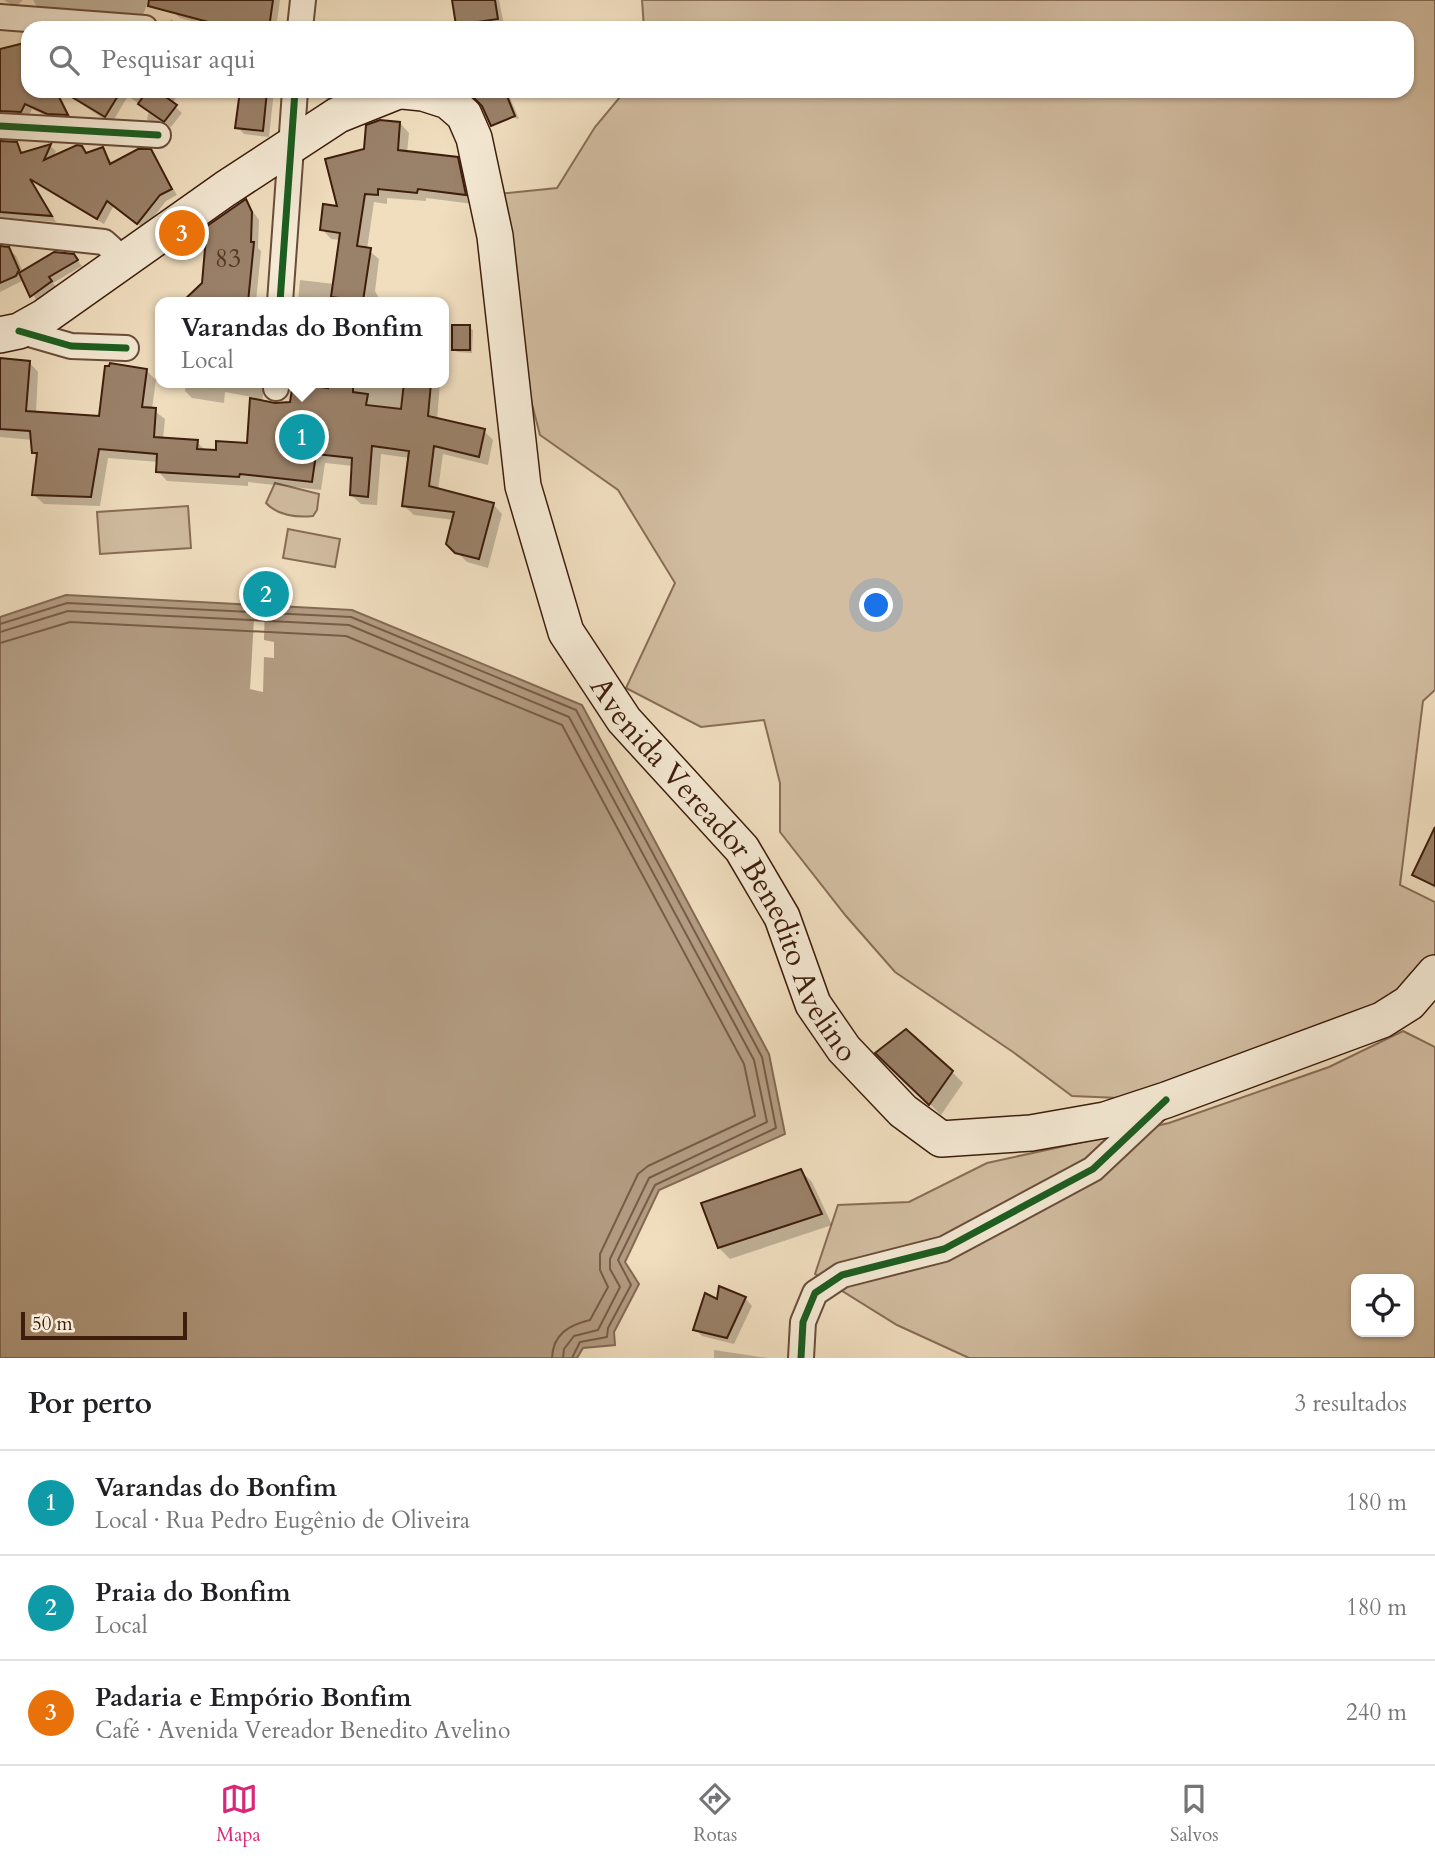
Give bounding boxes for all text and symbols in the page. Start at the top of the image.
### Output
search box [21,21,1414,98]
icon: search [45,41,83,79]
text: Pesquisar aqui [101,42,256,77]
pin: 3 [159,207,205,259]
house number: 83 [215,241,241,276]
popup [155,297,449,388]
text: Varandas do Bonfim [181,310,423,345]
text: Local [181,345,234,376]
pin: 1 [279,411,325,463]
pin: 2 [243,568,289,620]
your location [859,588,893,622]
street label: Avenida Vereador Benedito Avelino [580,669,866,1071]
map controls [1351,1274,1414,1337]
button: locate [1351,1274,1414,1337]
scale bar [21,1309,187,1341]
text: 50 m [32,1311,73,1337]
text: Por perto [28,1383,152,1424]
text: 3 resultados [1294,1388,1407,1419]
text: Varandas do Bonfim [95,1470,337,1505]
text: 1 [45,1487,57,1518]
text: 180 m [1346,1487,1407,1518]
text: Local · Rua Pedro Eugênio de Oliveira [95,1505,470,1536]
text: Praia do Bonfim [95,1575,291,1610]
text: 2 [45,1592,57,1623]
text: 180 m [1346,1592,1407,1623]
text: Local [95,1610,148,1641]
text: Padaria e Empório Bonfim [95,1680,411,1715]
text: 3 [45,1697,57,1728]
text: 240 m [1346,1697,1407,1728]
text: Café · Avenida Vereador Benedito Avelino [95,1715,510,1746]
tab: Mapa [216,1780,261,1848]
tab: Rotas [693,1780,737,1848]
tab: Salvos [1170,1780,1219,1848]

